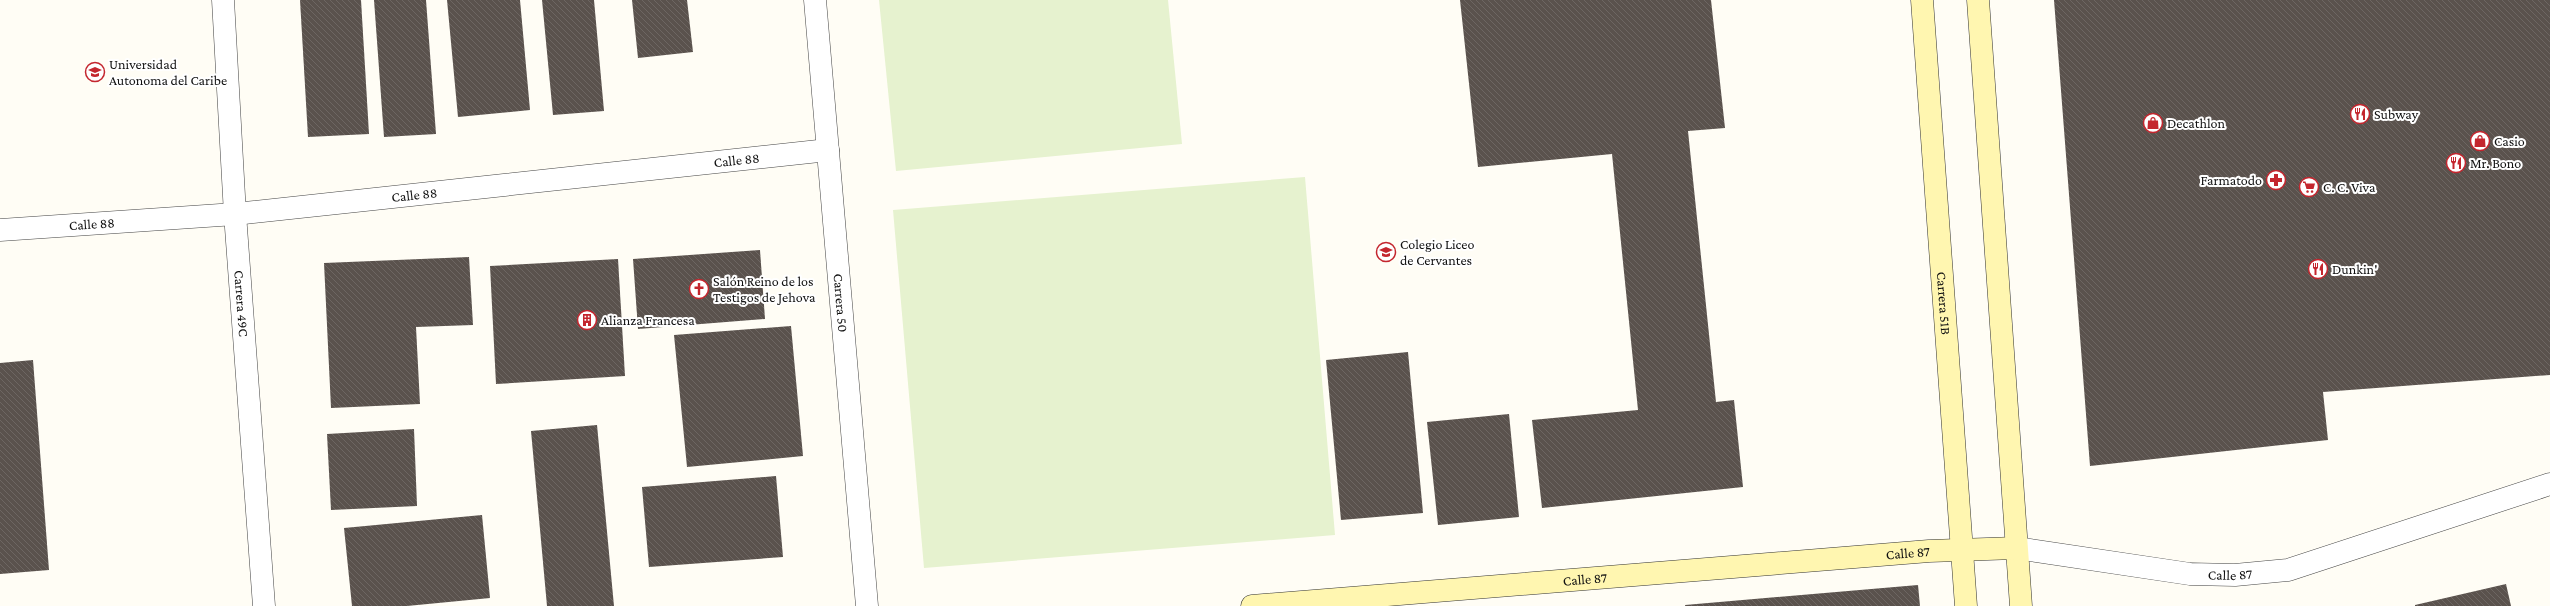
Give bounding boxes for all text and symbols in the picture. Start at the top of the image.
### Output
place label: Universidad Autonoma del Caribe [109,56,227,88]
school or university icon: Universidad Autonoma del Caribe [84,61,106,83]
restaurant icon: Subway [2349,103,2371,125]
place label: Subway [2374,106,2419,122]
shop icon: Decathlon [2142,112,2164,134]
place label: Decathlon [2167,115,2226,131]
shop icon: Casio [2469,130,2491,152]
place label: Casio [2494,133,2525,149]
street label: Calle 88 [713,149,760,170]
restaurant icon: Mr. Bono [2445,152,2467,174]
place label: Mr. Bono [2470,155,2521,171]
pharmacy icon: Farmatodo [2265,169,2287,191]
place label: Farmatodo [2200,172,2262,188]
supermarket icon: C. C. Viva [2298,176,2320,198]
place label: C. C. Viva [2323,179,2376,195]
street label: Calle 88 [391,184,438,205]
street label: Calle 88 [68,214,115,233]
place label: Colegio Liceo de Cervantes [1400,236,1475,268]
school or university icon: Colegio Liceo de Cervantes [1375,241,1397,263]
restaurant icon: Dunkin' [2307,258,2329,280]
place label: Dunkin' [2332,261,2377,277]
street label: Carrera 49C [231,270,252,337]
street label: Carrera 51B [1934,271,1954,336]
place label: Salón Reino de los Testigos de Jehova [713,273,816,305]
street label: Carrera 50 [831,273,851,333]
church icon: Salón Reino de los Testigos de Jehova [688,278,710,300]
building icon: Alianza Francesa [576,309,598,331]
place label: Alianza Francesa [601,312,695,328]
street label: Calle 87 [1885,543,1931,562]
street label: Calle 87 [2208,565,2253,583]
street label: Calle 87 [1562,569,1608,589]

